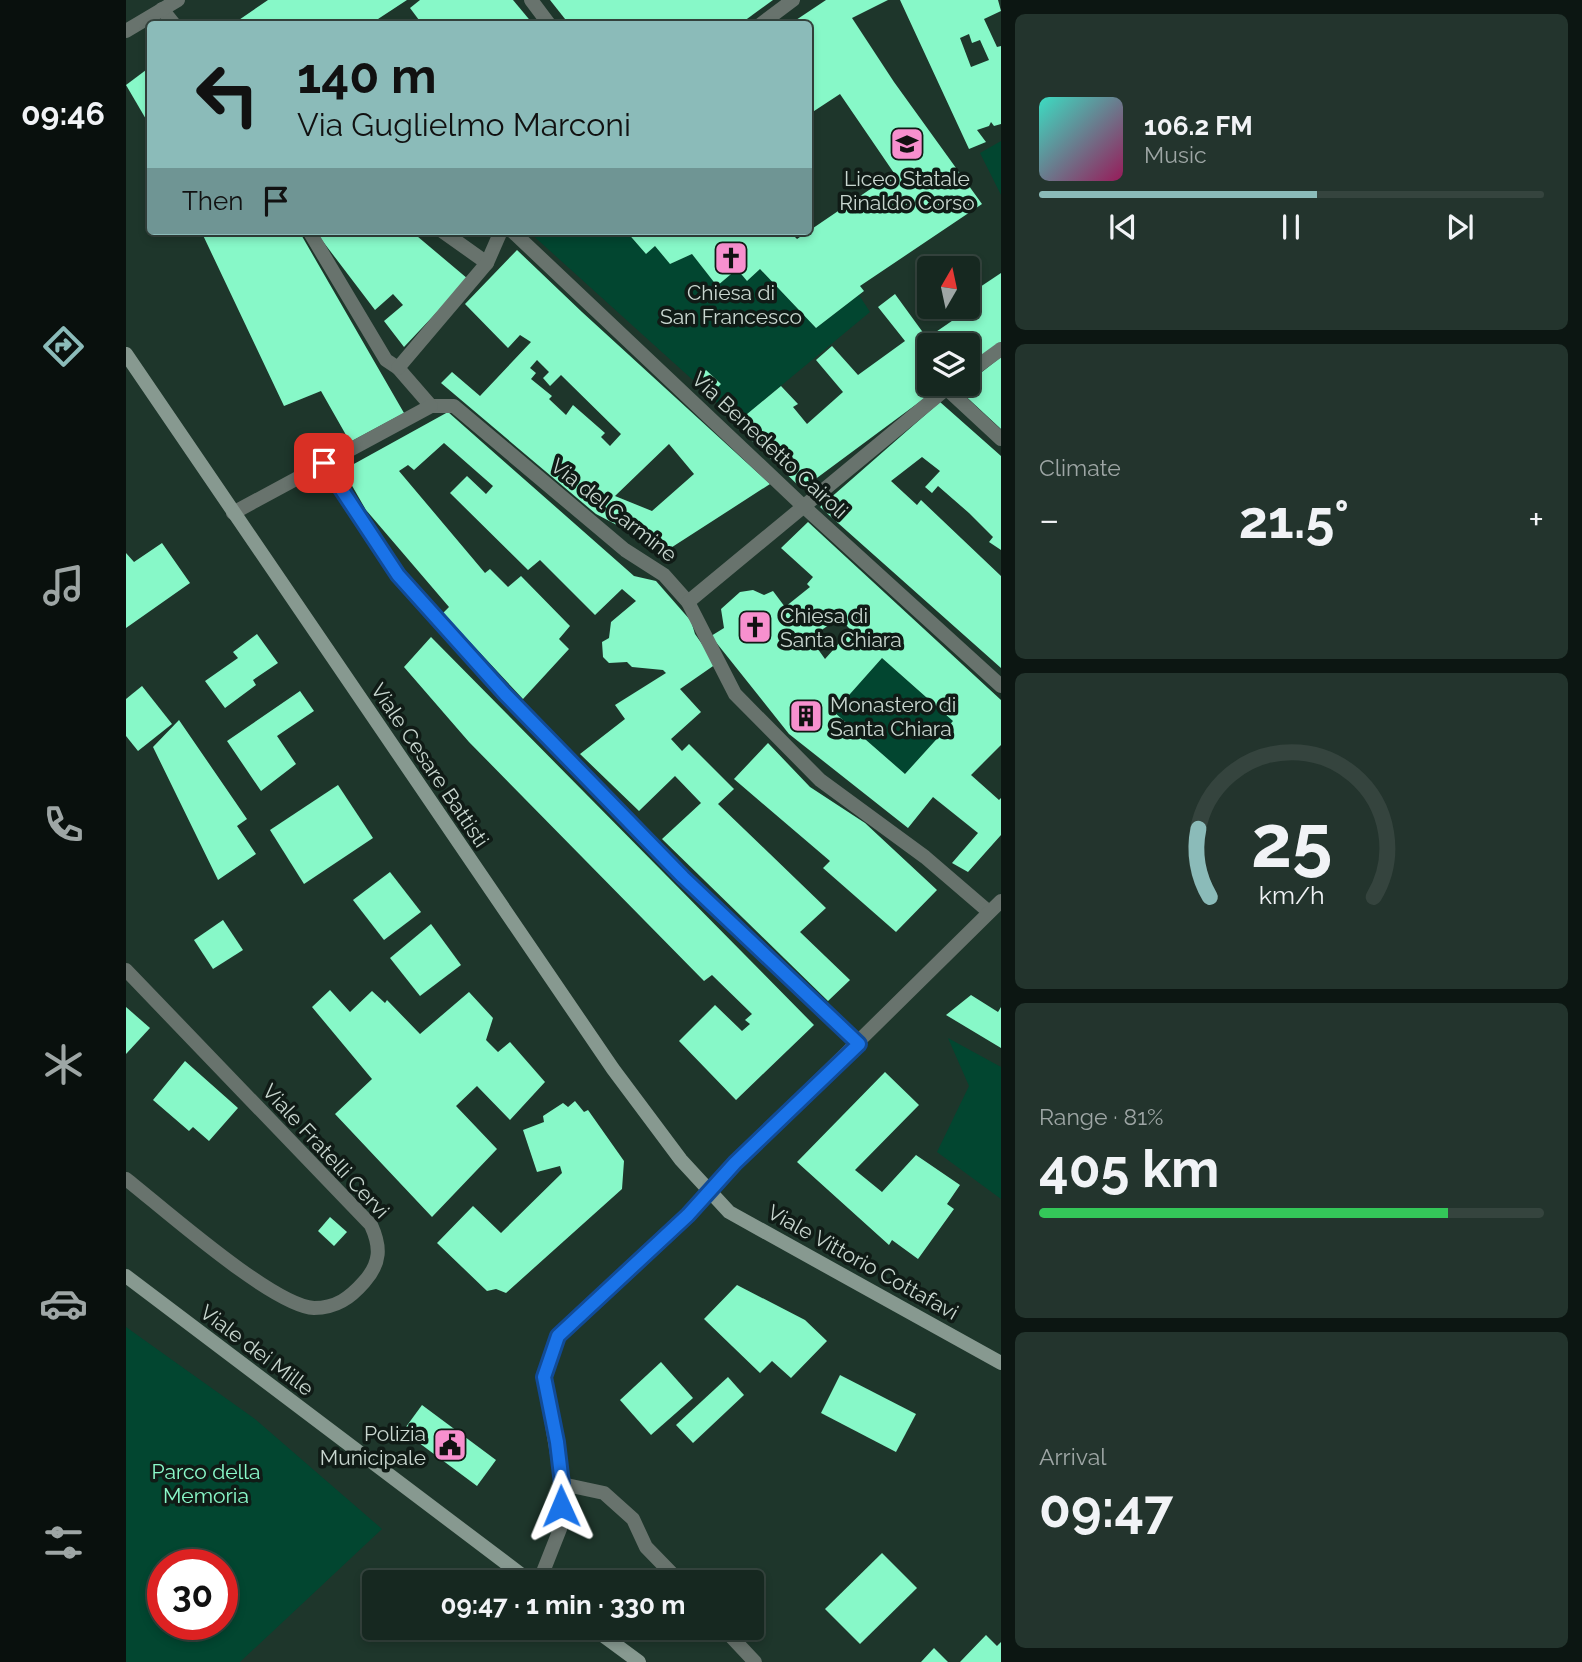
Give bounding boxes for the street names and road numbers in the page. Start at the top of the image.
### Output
street label: Via Benedetto Cairoli [687,366,853,524]
street label: Via del Carmine [546,453,682,567]
street label: Viale Cesare Battisti [366,678,494,852]
street label: Viale Fratelli Cervi [257,1079,395,1223]
street label: Viale Vittorio Cottafavi [763,1199,963,1325]
street label: Viale dei Mille [195,1299,319,1401]

